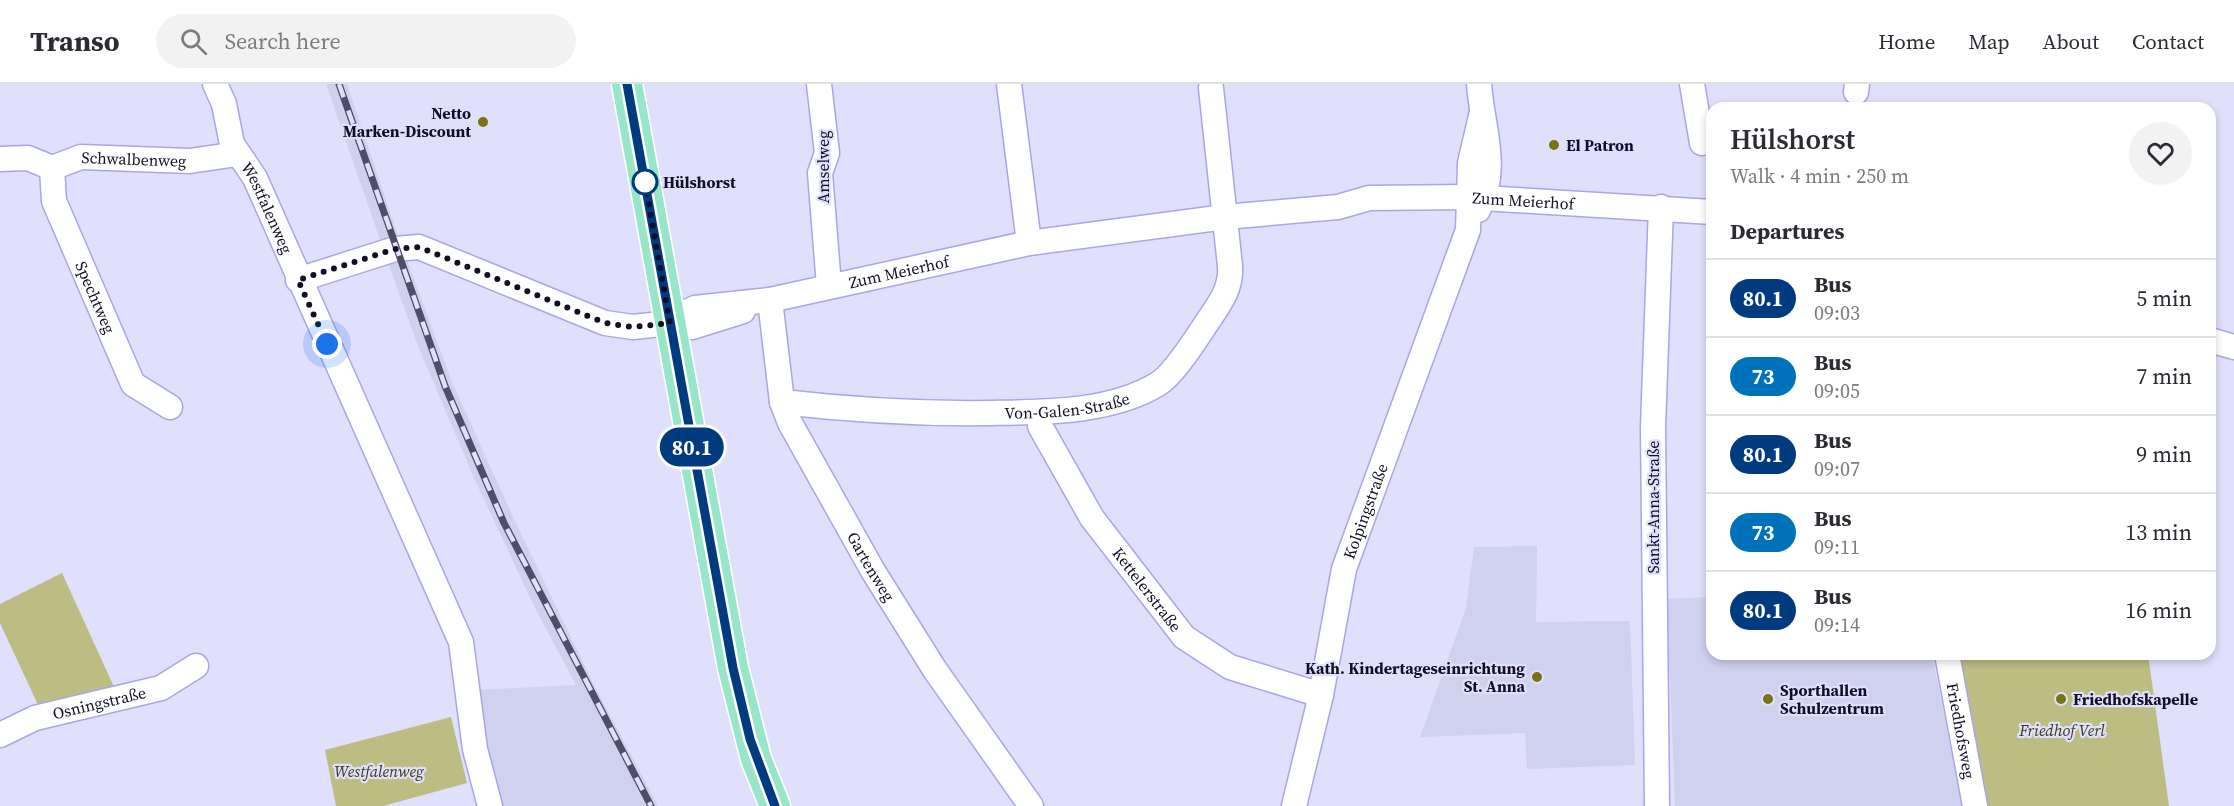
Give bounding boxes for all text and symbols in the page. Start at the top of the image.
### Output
search box [156,14,576,68]
text: Transo [30,22,120,60]
icon: search [177,25,210,58]
text: Search here [225,26,341,56]
text: Home [1878,27,1936,56]
text: Map [1969,27,2010,56]
text: About [2043,27,2099,56]
text: Contact [2132,27,2204,56]
place label: Netto Marken-Discount [343,102,471,142]
marker: Netto Marken-Discount [476,115,490,129]
text: Hülshorst [1730,120,1855,158]
button: heart [2129,122,2192,185]
street label: Amselweg [812,131,834,203]
place label: El Patron [1566,134,1634,156]
marker: El Patron [1547,138,1561,152]
street label: Schwalbenweg [81,146,187,172]
street label: Westfalenweg [236,158,298,257]
text: Walk · 4 min · 250 m [1730,162,1909,190]
marker: Hülshorst [632,169,658,195]
place label: Hülshorst [663,171,736,193]
street label: Zum Meierhof [1472,186,1576,215]
text: Departures [1730,216,1844,246]
street label: Zum Meierhof [847,250,952,293]
street label: Spechtweg [70,258,121,337]
text: Bus [1814,269,1851,299]
text: 5 min [2136,283,2192,313]
text: 80.1 [1743,284,1783,313]
text: 09:03 [1814,299,1860,327]
your location [312,329,342,359]
text: Bus [1814,347,1851,377]
text: 7 min [2136,361,2192,391]
text: 73 [1752,362,1774,391]
text: 09:05 [1814,377,1860,405]
street label: Von-Galen-Straße [1004,387,1132,424]
text: Bus [1814,425,1851,455]
line badge: 80.1 [650,428,734,466]
text: 80.1 [672,433,712,462]
text: 9 min [2136,439,2192,469]
street label: Sankt-Anna-Straße [1642,440,1664,574]
text: 80.1 [1743,440,1783,469]
text: 09:07 [1814,455,1860,483]
street label: Kolpingstraße [1338,460,1393,562]
text: Bus [1814,503,1851,533]
text: 13 min [2125,517,2192,547]
text: 73 [1752,518,1774,547]
street label: Gartenweg [842,528,900,605]
text: 09:11 [1814,533,1860,561]
street label: Kettelerstraße [1108,543,1187,636]
text: Bus [1814,581,1851,611]
text: 16 min [2125,595,2192,625]
text: 80.1 [1743,596,1783,625]
text: 09:14 [1814,611,1860,639]
place label: Kath. Kindertageseinrichtung St. Anna [1305,657,1526,697]
marker: Kath. Kindertageseinrichtung St. Anna [1530,670,1544,684]
place label: Sporthallen Schulzentrum [1780,679,1885,719]
street label: Osningstraße [50,681,148,724]
street label: Friedhofsweg [1942,681,1981,780]
place label: Friedhofskapelle [2073,688,2198,710]
marker: Sporthallen Schulzentrum [1761,692,1775,706]
marker: Friedhofskapelle [2054,692,2068,706]
park label: Friedhof Verl [2018,719,2105,741]
park label: Westfalenweg [334,760,425,782]

